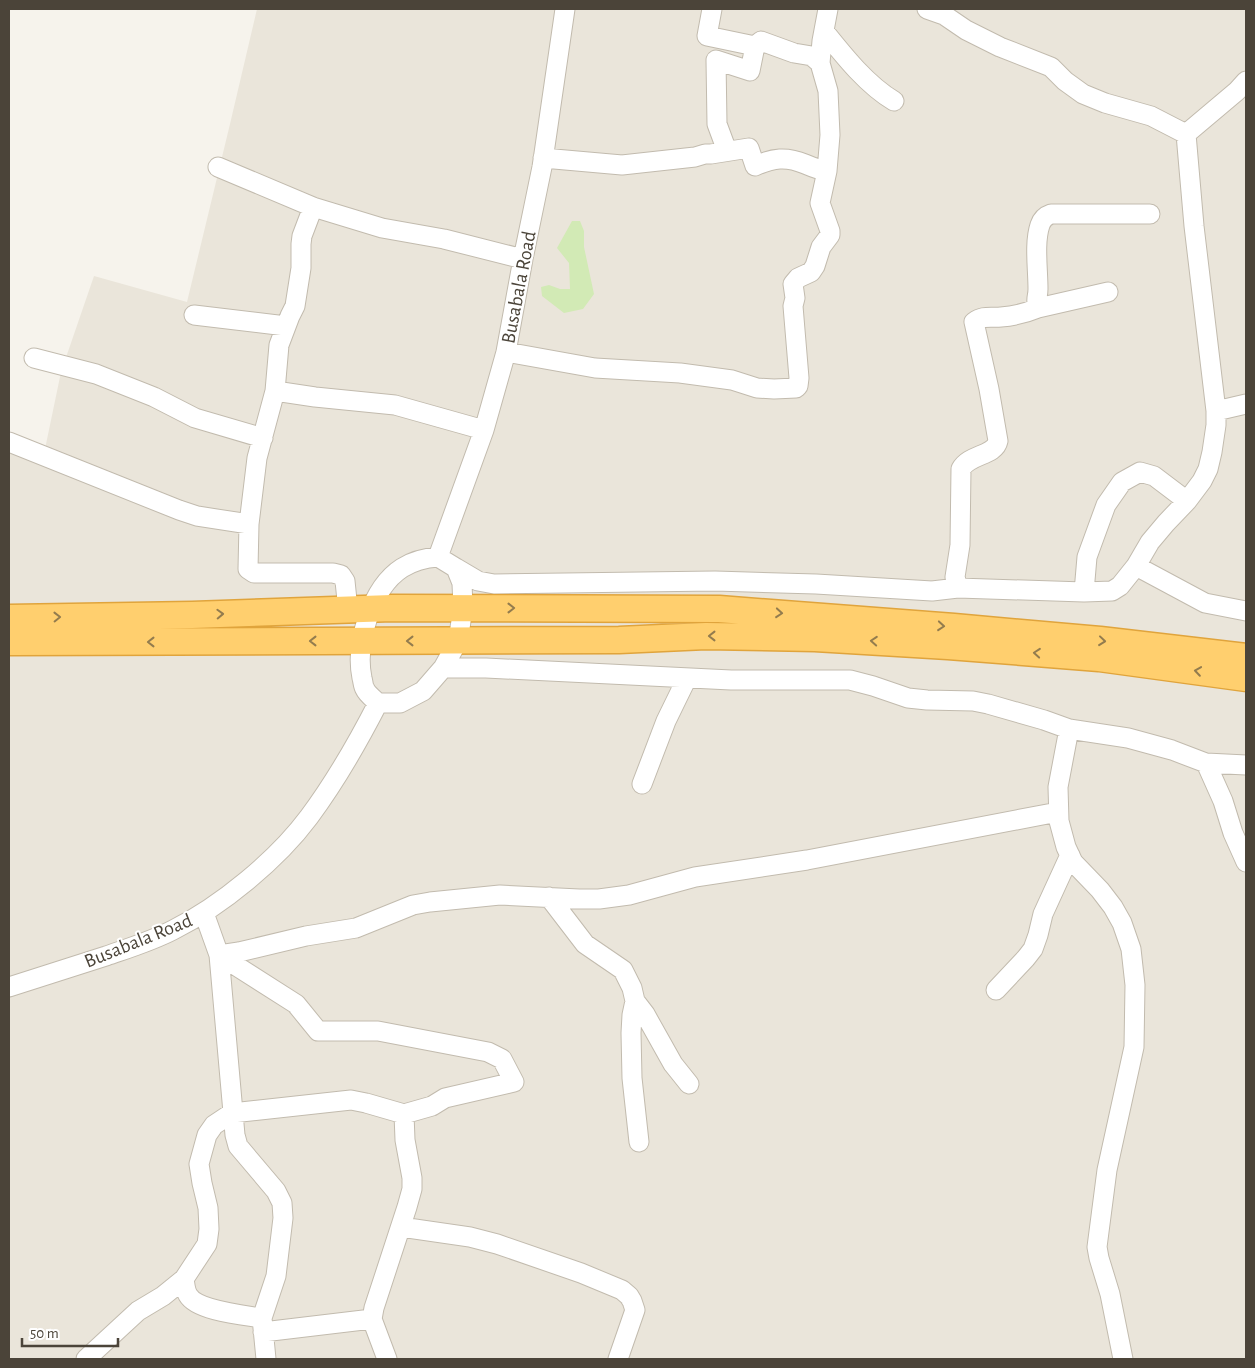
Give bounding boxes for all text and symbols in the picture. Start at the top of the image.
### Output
street label: Busabala Road [498,229,540,345]
one-way arrow [508,603,516,613]
one-way arrow [775,608,783,619]
one-way arrow [216,609,224,620]
one-way arrow [54,612,62,622]
one-way arrow [937,621,945,632]
one-way arrow [708,631,716,641]
one-way arrow [1099,635,1107,646]
one-way arrow [309,636,316,646]
one-way arrow [406,636,414,646]
one-way arrow [870,636,878,647]
one-way arrow [146,637,154,647]
one-way arrow [1032,648,1040,659]
one-way arrow [1194,666,1202,677]
street label: Busabala Road [82,910,195,972]
scale bar [22,1316,119,1348]
text: 50 m [30,1326,59,1341]

